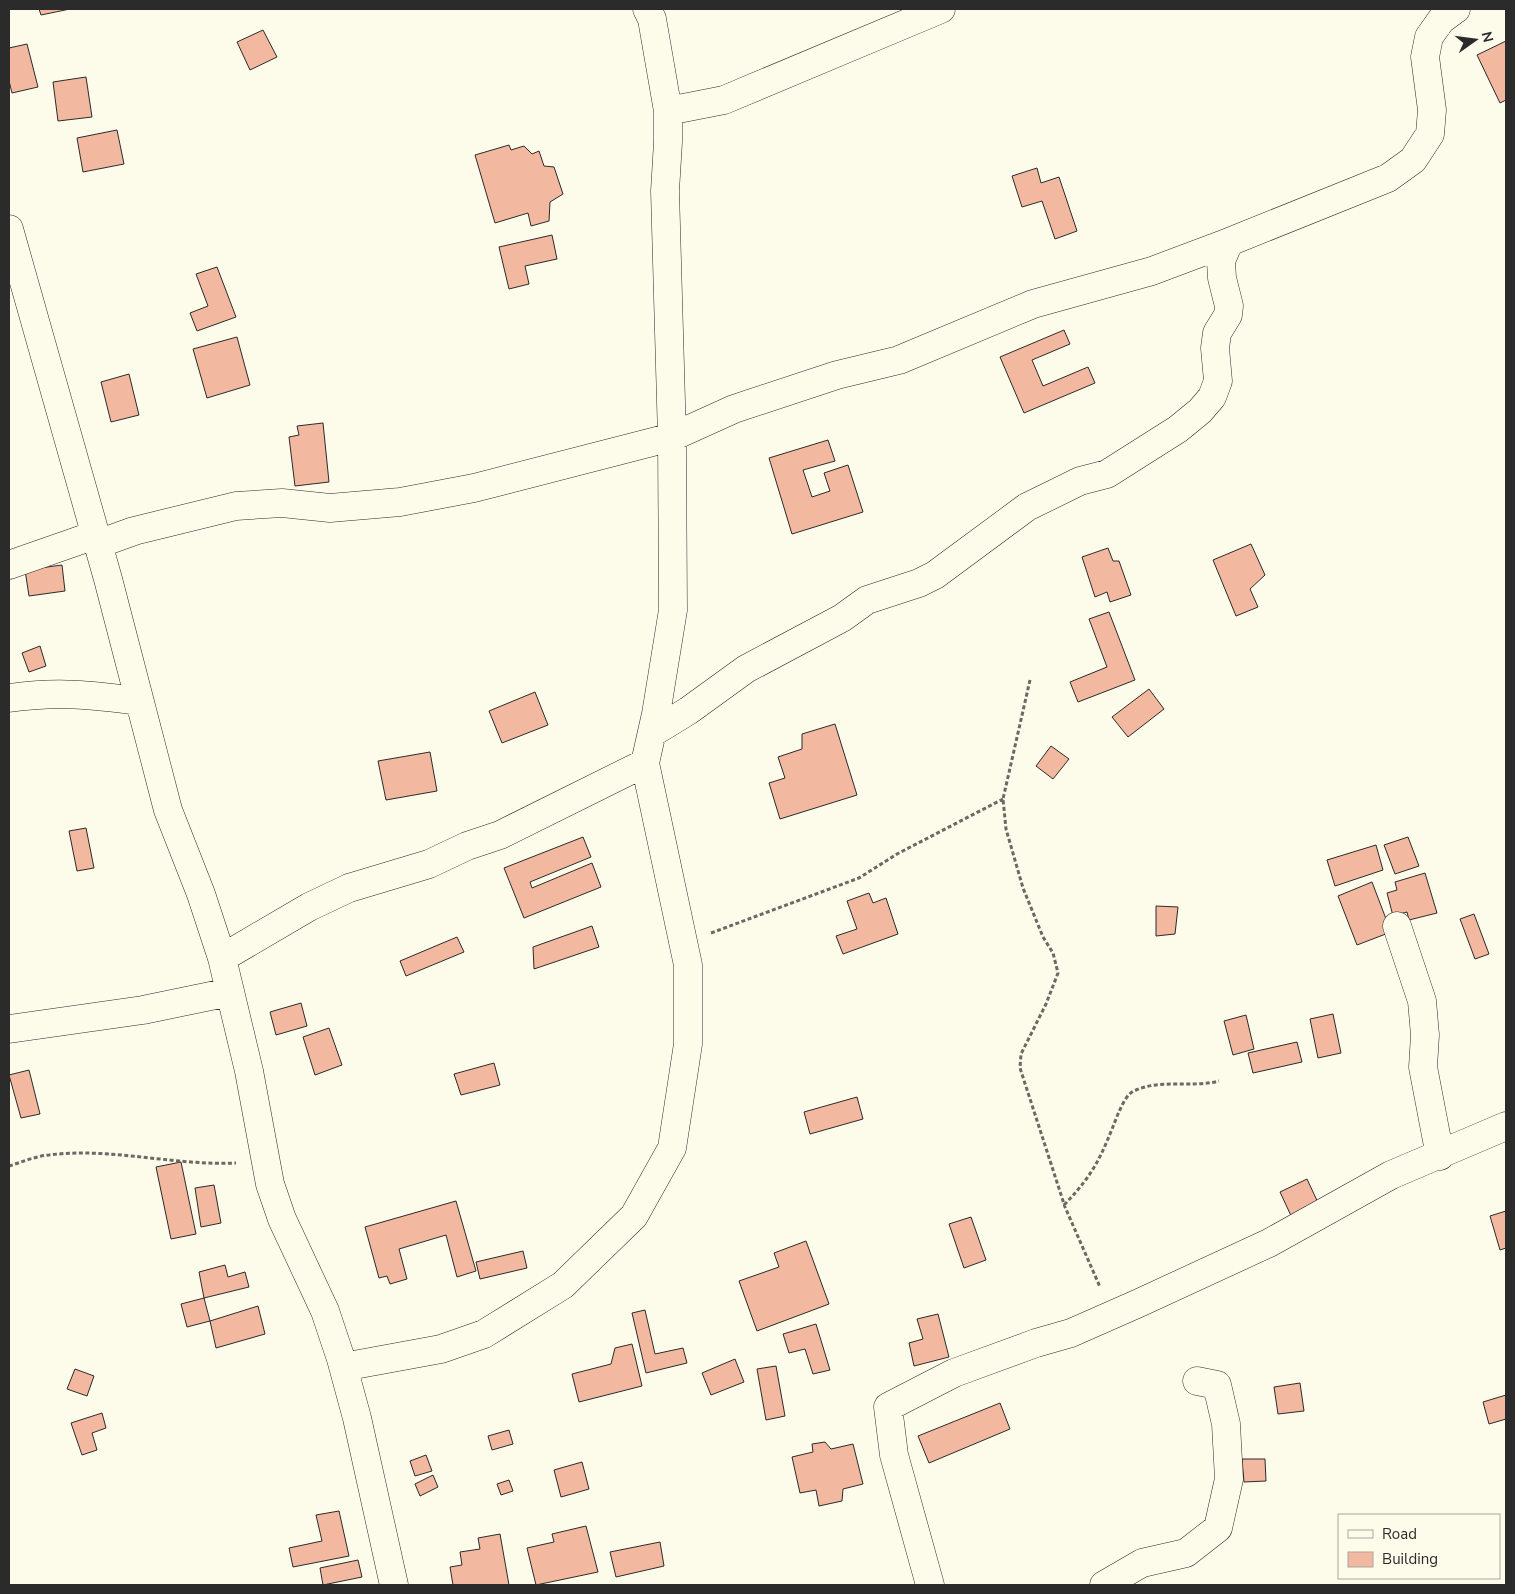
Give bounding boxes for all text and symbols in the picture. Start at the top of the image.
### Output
north arrow [1450,15,1500,65]
text: N [1477,30,1498,44]
legend [1338,1514,1500,1579]
text: Road [1382,1524,1417,1544]
text: Building [1382,1549,1438,1569]

